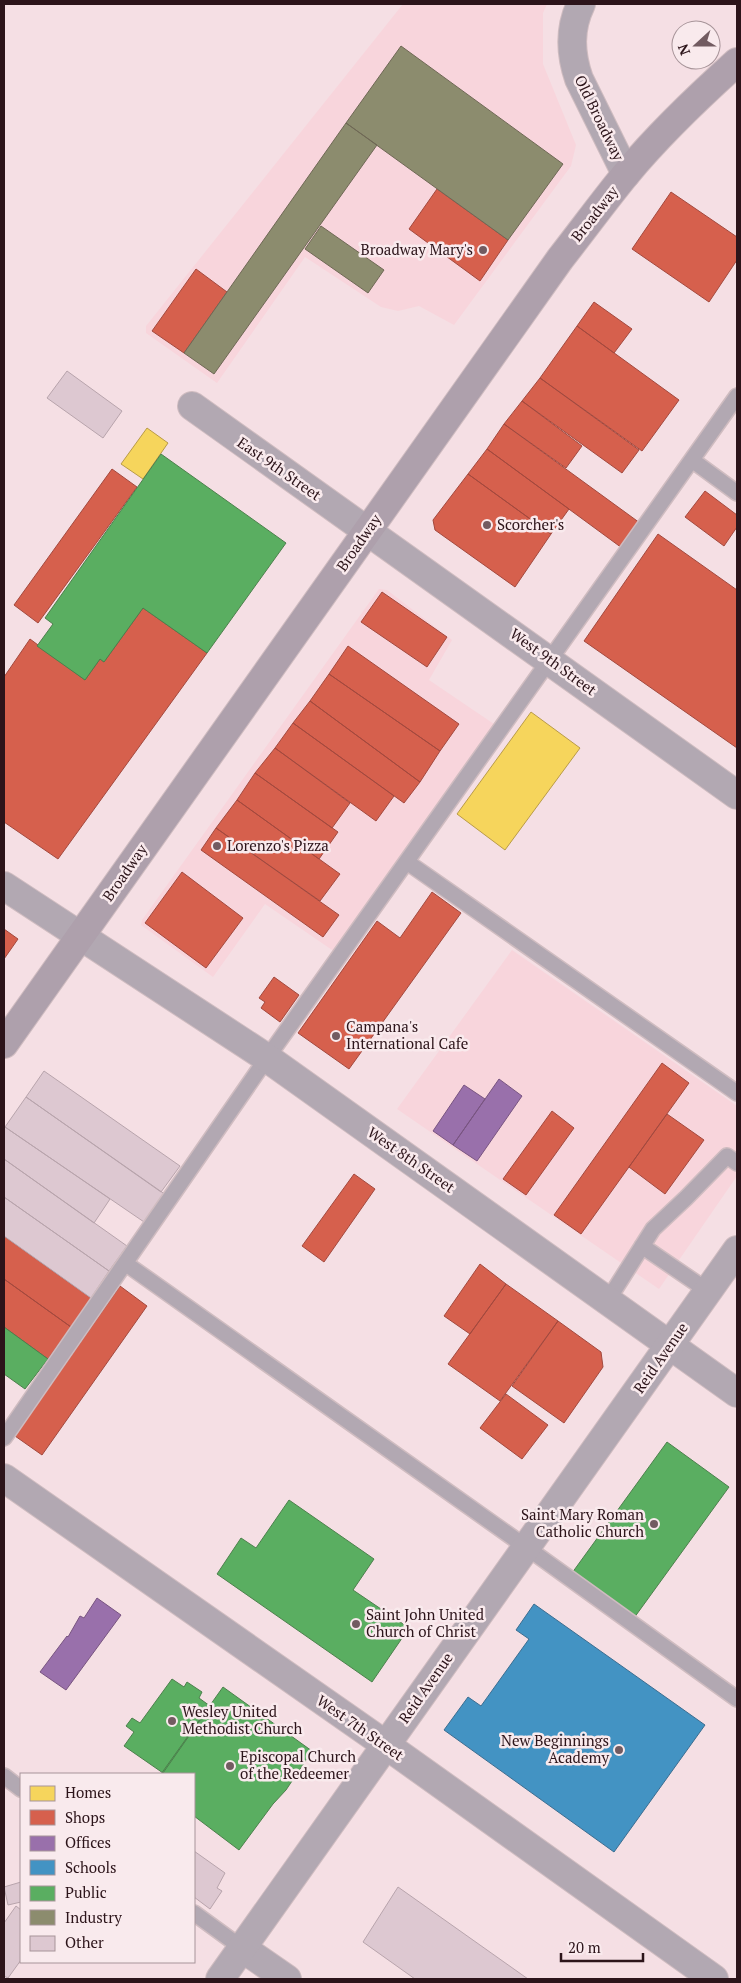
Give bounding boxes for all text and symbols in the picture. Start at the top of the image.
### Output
north arrow [671,20,721,70]
text: N [672,41,694,58]
street label: Old Broadway [571,71,629,164]
street label: Broadway [566,181,622,245]
place label: Broadway Mary's [361,239,473,259]
marker: Broadway Mary's [477,244,489,256]
street label: East 9th Street [234,432,326,505]
street label: Broadway [331,510,385,575]
place label: Scorcher's [497,514,564,534]
marker: Scorcher's [481,519,493,531]
street label: West 9th Street [506,623,601,700]
place label: Lorenzo's Pizza [227,835,329,855]
street label: Broadway [97,840,151,905]
marker: Lorenzo's Pizza [211,840,223,852]
place label: Campana's International Cafe [346,1016,468,1053]
marker: Campana's International Cafe [330,1030,342,1042]
street label: West 8th Street [364,1122,460,1197]
street label: Reid Avenue [628,1318,692,1397]
place label: Saint Mary Roman Catholic Church [521,1504,644,1541]
marker: Saint Mary Roman Catholic Church [648,1518,660,1530]
place label: Saint John United Church of Christ [366,1604,484,1641]
marker: Saint John United Church of Christ [350,1618,362,1630]
street label: Reid Avenue [393,1648,457,1727]
street label: West 7th Street [313,1690,408,1765]
place label: Wesley United Methodist Church [182,1701,303,1738]
marker: Wesley United Methodist Church [166,1715,178,1727]
place label: New Beginnings Academy [501,1730,609,1767]
marker: New Beginnings Academy [613,1744,625,1756]
place label: Episcopal Church of the Redeemer [240,1746,356,1783]
marker: Episcopal Church of the Redeemer [224,1760,236,1772]
legend [20,1773,195,1963]
text: Homes [65,1782,111,1802]
text: Shops [65,1807,105,1827]
text: Offices [65,1832,111,1852]
text: Schools [65,1857,116,1877]
text: Public [65,1882,107,1902]
text: Industry [65,1907,122,1927]
scale bar [561,1930,644,1962]
text: Other [65,1932,104,1952]
text: 20 m [568,1937,601,1957]

